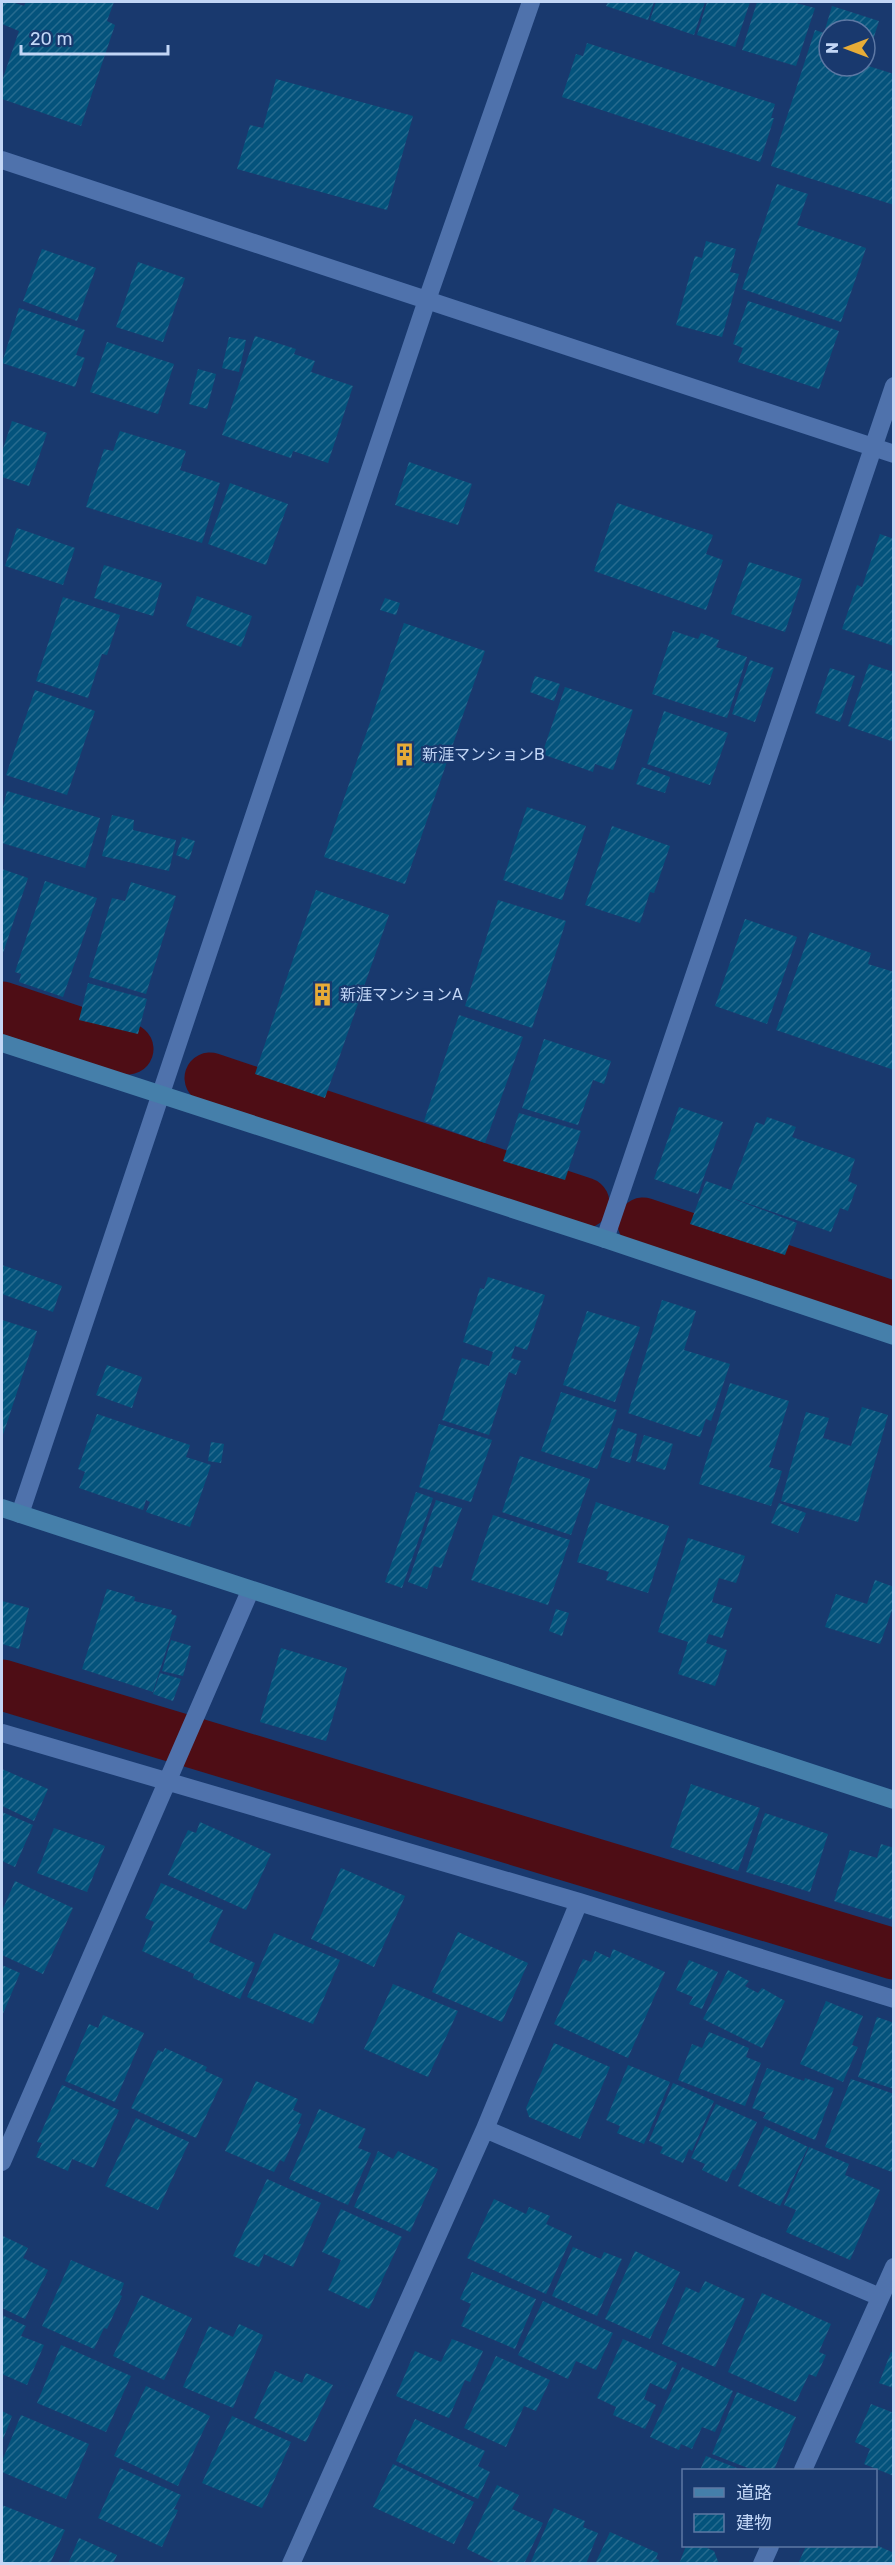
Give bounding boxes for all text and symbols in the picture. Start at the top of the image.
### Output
scale bar [21,18,168,56]
north arrow [817,18,877,78]
text: 20 m [30,28,72,50]
text: N [823,42,842,54]
building icon: 新涯マンションB [391,741,417,767]
place label: 新涯マンションB [422,745,545,764]
building icon: 新涯マンションA [309,981,335,1007]
place label: 新涯マンションA [340,985,463,1004]
legend [682,2469,877,2547]
text: 道路 [736,2482,772,2504]
text: 建物 [736,2512,772,2534]

